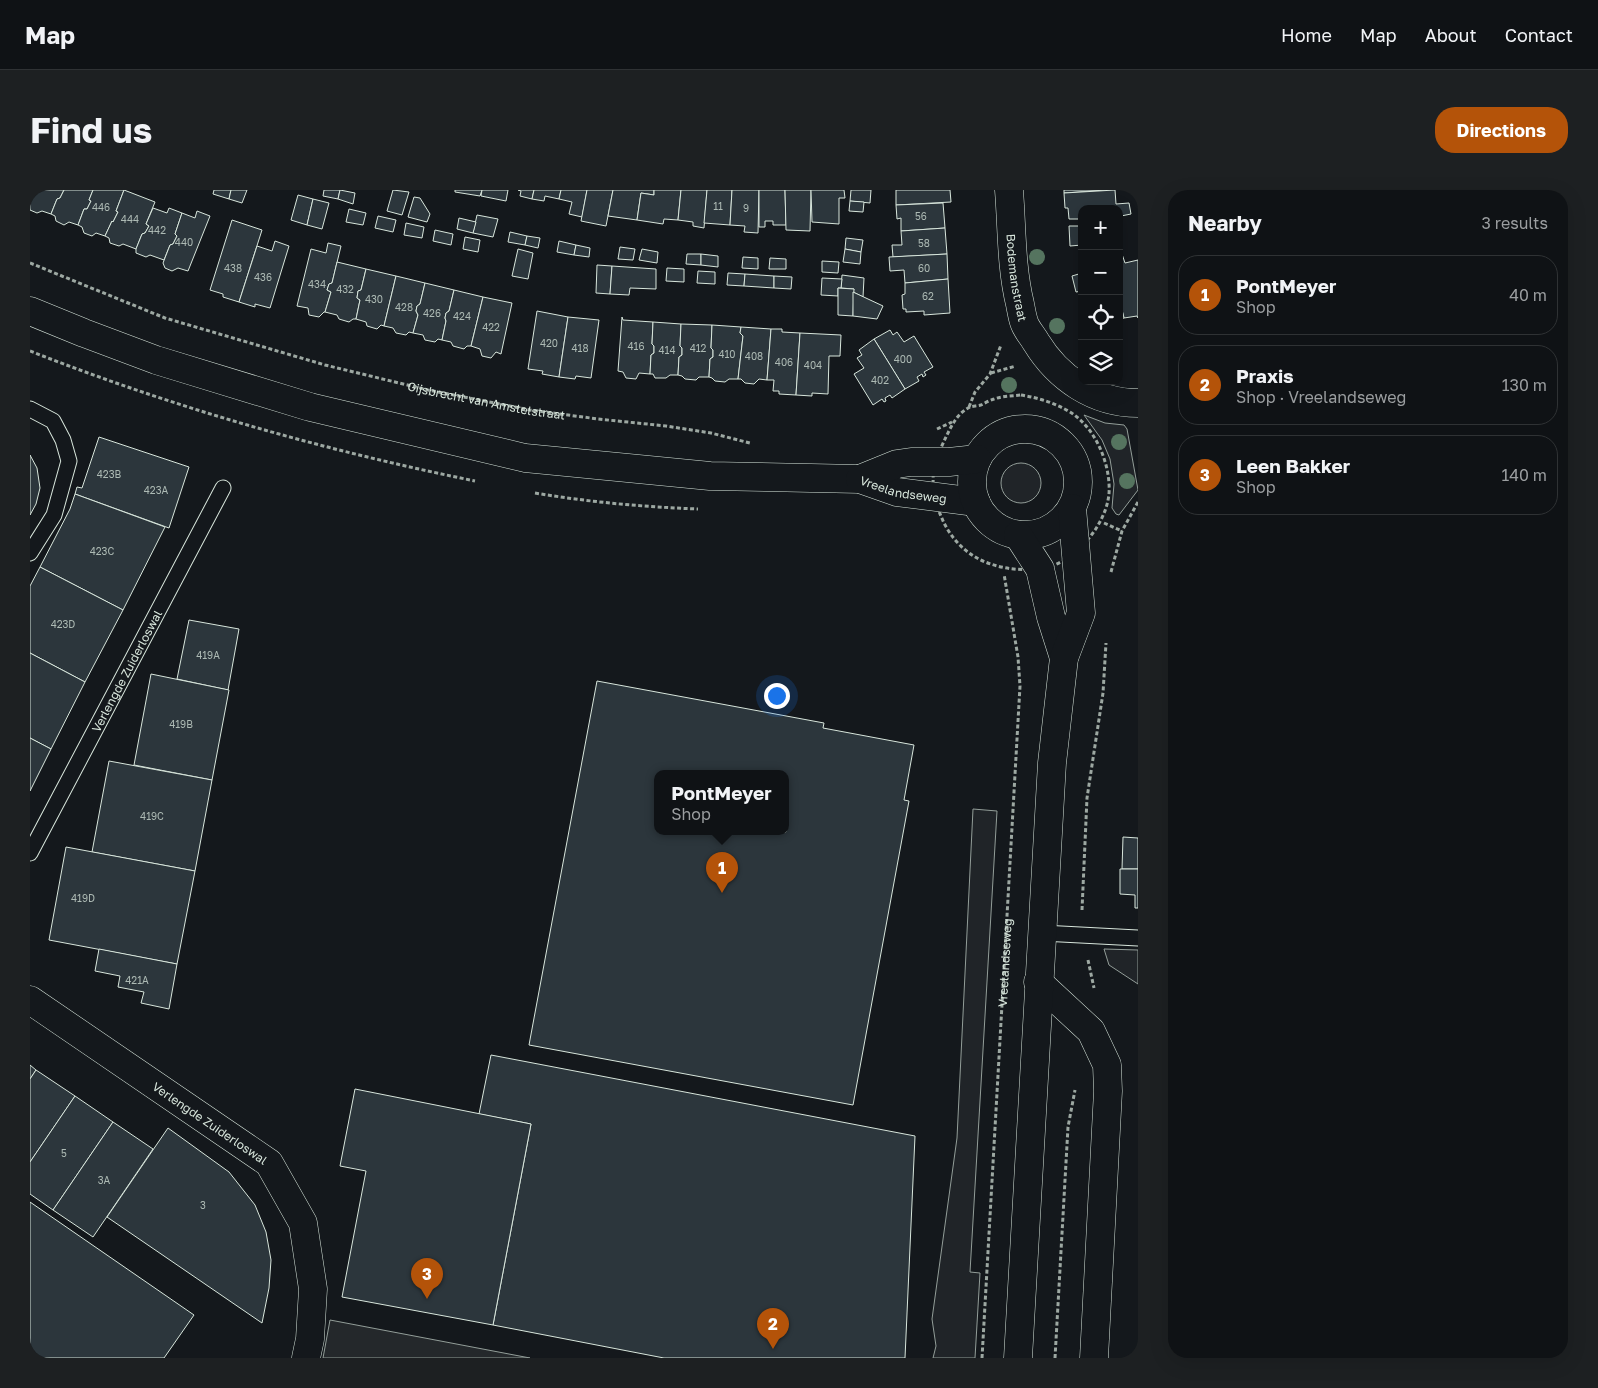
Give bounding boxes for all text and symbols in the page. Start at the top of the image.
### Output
text: Map [25,20,75,49]
text: Home [1281,24,1332,46]
text: Map [1360,24,1397,46]
text: About [1425,24,1477,46]
text: Contact [1505,24,1573,46]
button: Directions [1435,107,1568,153]
text: Find us [30,109,152,151]
house number: 11 [713,200,723,212]
house number: 446 [92,201,110,213]
house number: 9 [743,202,749,214]
map controls [1078,205,1123,385]
button: + [1078,205,1123,250]
house number: 56 [915,210,927,222]
text: Nearby [1188,210,1262,236]
house number: 444 [121,213,139,225]
text: 3 results [1481,213,1548,233]
house number: 442 [148,224,166,236]
street label: Bodemanstraat [1004,233,1031,323]
house number: 440 [175,236,193,248]
house number: 58 [918,237,930,249]
button: − [1078,250,1123,295]
house number: 438 [224,262,242,274]
house number: 60 [918,262,930,274]
house number: 436 [254,271,272,283]
text: PontMeyer [1236,274,1336,297]
house number: 434 [308,278,326,290]
house number: 432 [336,283,354,295]
text: 1 [1201,285,1209,305]
text: 40 m [1509,285,1547,305]
house number: 62 [922,290,934,302]
house number: 430 [365,293,383,305]
button: locate [1078,295,1123,340]
text: Shop [1236,297,1276,317]
house number: 428 [395,301,413,313]
house number: 426 [423,307,441,319]
house number: 424 [453,310,471,322]
house number: 422 [482,321,500,333]
house number: 420 [540,337,558,349]
house number: 416 [628,340,645,352]
button: layers [1078,340,1123,385]
house number: 418 [571,342,589,354]
house number: 412 [690,342,707,354]
house number: 414 [658,344,676,356]
house number: 410 [718,348,736,360]
house number: 408 [745,350,763,362]
house number: 400 [894,353,912,365]
house number: 406 [775,356,793,368]
house number: 404 [804,359,822,371]
text: Praxis [1236,364,1294,387]
house number: 402 [871,374,889,386]
text: 2 [1200,375,1210,395]
text: 130 m [1502,375,1547,395]
street label: Gijsbrecht van Amstelstraat [406,378,566,422]
text: Shop · Vreelandseweg [1236,387,1406,407]
text: Leen Bakker [1236,454,1350,477]
text: 3 [1200,465,1210,485]
text: 140 m [1501,465,1547,485]
house number: 423B [97,468,122,480]
street label: Vreelandseweg [858,472,948,506]
text: Shop [1236,477,1276,497]
house number: 423A [144,484,169,496]
house number: 423C [90,545,114,557]
street label: Verlengde Zuiderloswal [88,607,165,734]
house number: 423D [51,618,75,630]
house number: 419A [196,649,220,661]
your location [764,683,790,709]
house number: 419B [169,718,193,730]
popup [654,770,789,835]
text: PontMeyer [671,781,772,804]
text: Shop [671,804,711,824]
house number: 419C [140,810,164,822]
pin: 1 [706,852,738,893]
house number: 419D [71,892,95,904]
street label: Vreelandseweg [994,918,1014,1007]
house number: 421A [125,974,149,986]
street label: Verlengde Zuiderloswal [150,1078,271,1167]
house number: 5 [61,1147,67,1159]
house number: 3A [98,1174,111,1186]
house number: 3 [200,1199,206,1211]
pin: 3 [411,1258,443,1299]
pin: 2 [757,1308,789,1349]

